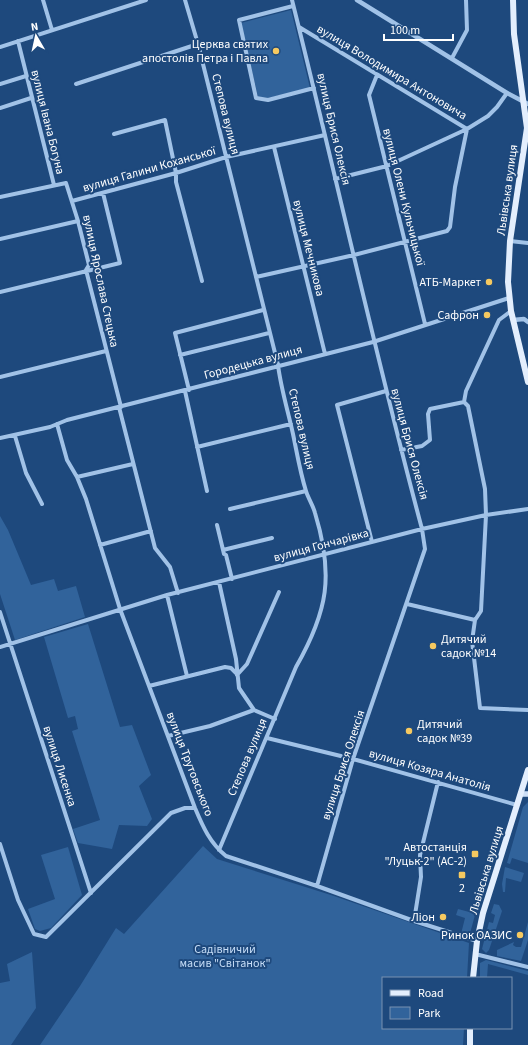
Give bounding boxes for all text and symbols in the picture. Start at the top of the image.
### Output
north arrow [16,16,56,56]
scale bar [384,16,453,42]
text: N [30,19,39,35]
street label: вулиця Володимира Антоновича [313,21,470,124]
text: 100 m [390,22,420,39]
place label: Церква святих апостолів Петра і Павла [142,36,269,67]
marker: Церква святих апостолів Петра і Павла [271,46,281,56]
street label: вулиця Івана Богуна [26,68,69,176]
street label: вулиця Брися Олексія [312,71,355,187]
street label: Степова вулиця [207,72,244,157]
street label: вулиця Олени Кульчицької [378,127,429,269]
street label: вулиця Галини Коханської [81,142,219,197]
street label: Львівська вулиця [493,143,522,237]
street label: вулиця Мечникова [288,198,329,298]
street label: вулиця Ярослава Стецька [78,213,123,349]
place label: АТБ-Маркет [419,274,481,291]
marker: АТБ-Маркет [484,277,494,287]
place label: Сафрон [437,307,479,324]
marker: Сафрон [482,310,492,320]
street label: Городецька вулиця [202,341,304,384]
street label: вулиця Брися Олексія [386,386,433,502]
street label: Степова вулиця [284,387,319,472]
street label: вулиця Гончарівка [272,525,371,566]
place label: Дитячий садок №14 [441,631,496,662]
marker: Дитячий садок №14 [428,641,438,651]
street label: вулиця Брися Олексія [318,708,369,822]
street label: вулиця Трутовського [162,710,217,819]
street label: Степова вулиця [223,716,272,799]
place label: Дитячий садок №39 [417,716,472,747]
street label: вулиця Лисенка [38,724,81,809]
marker: Дитячий садок №39 [404,726,414,736]
street label: вулиця Козяра Анатолія [367,745,493,796]
street label: Львівська вулиця [465,824,508,917]
place label: Автостанція "Луцьк-2" (АС-2) [384,839,467,870]
marker: Автостанція "Луцьк-2" (АС-2) [470,849,480,859]
marker: 2 [457,870,467,880]
place label: 2 [459,880,465,897]
place label: Ліон [411,909,435,926]
marker: Ліон [438,912,448,922]
place label: Ринок ОАЗИС [441,927,512,944]
marker: Ринок ОАЗИС [515,930,525,940]
park label: Садівничий масив "Світанок" [179,941,271,972]
legend [382,977,512,1029]
text: Road [418,985,444,1002]
text: Park [418,1005,440,1022]

